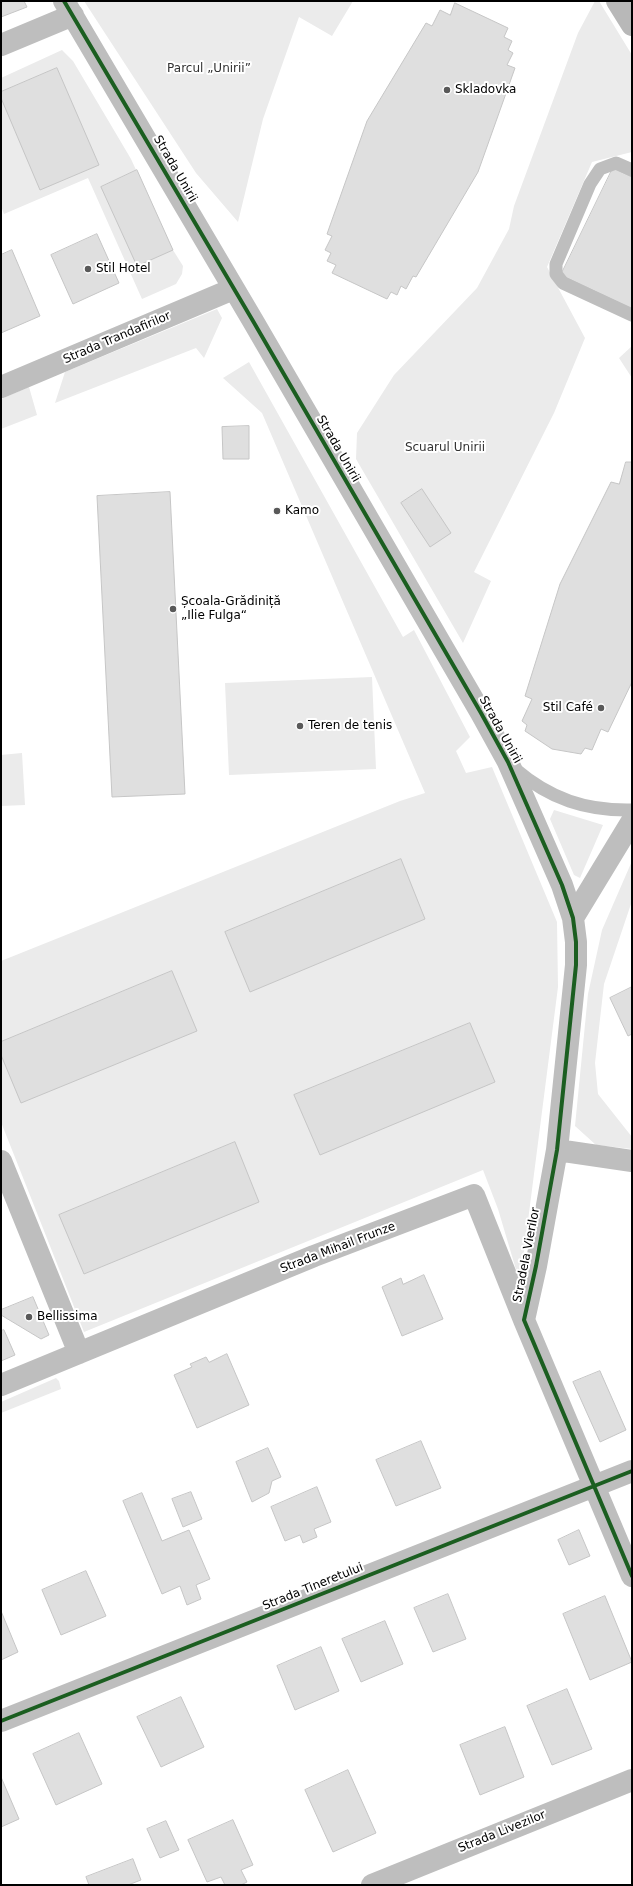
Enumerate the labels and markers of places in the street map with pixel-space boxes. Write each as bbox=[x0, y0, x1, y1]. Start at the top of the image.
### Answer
place label: Skladovka bbox=[455, 83, 516, 97]
marker: Skladovka bbox=[442, 85, 452, 95]
place label: Stil Hotel bbox=[96, 262, 151, 276]
marker: Stil Hotel bbox=[83, 264, 93, 274]
place label: Kamo bbox=[285, 504, 319, 518]
marker: Kamo bbox=[272, 506, 282, 516]
place label: Școala-Grădiniță „Ilie Fulga“ bbox=[181, 595, 281, 623]
marker: Școala-Grădiniță „Ilie Fulga“ bbox=[168, 604, 178, 614]
place label: Stil Café bbox=[543, 701, 593, 715]
marker: Stil Café bbox=[596, 703, 606, 713]
place label: Teren de tenis bbox=[308, 719, 392, 733]
marker: Teren de tenis bbox=[295, 721, 305, 731]
place label: Bellissima bbox=[37, 1310, 97, 1324]
marker: Bellissima bbox=[24, 1312, 34, 1322]

